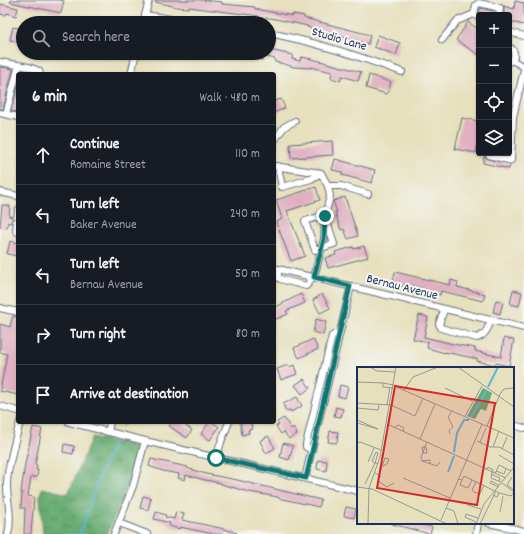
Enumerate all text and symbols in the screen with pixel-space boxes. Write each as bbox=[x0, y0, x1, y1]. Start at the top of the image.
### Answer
map controls bbox=[476, 12, 512, 156]
button: + bbox=[476, 12, 512, 48]
search box bbox=[16, 16, 276, 60]
street label: Studio Lane bbox=[309, 23, 369, 57]
icon: search bbox=[30, 27, 52, 49]
text: Search here bbox=[62, 27, 130, 49]
button: − bbox=[476, 48, 512, 84]
button: locate bbox=[476, 84, 512, 120]
text: 6 min bbox=[32, 86, 67, 110]
text: Walk · 480 m bbox=[199, 89, 260, 108]
button: layers bbox=[476, 120, 512, 156]
text: Continue bbox=[70, 134, 119, 156]
icon: ahead bbox=[32, 144, 54, 166]
text: 110 m bbox=[235, 145, 260, 164]
text: Romaine Street bbox=[70, 156, 146, 175]
text: Turn left bbox=[70, 194, 119, 216]
icon: left bbox=[32, 204, 54, 226]
text: 240 m bbox=[230, 205, 260, 224]
route end bbox=[316, 207, 334, 225]
text: Baker Avenue bbox=[70, 216, 137, 235]
text: Turn left bbox=[70, 254, 119, 276]
icon: left bbox=[32, 264, 54, 286]
text: 50 m bbox=[235, 265, 260, 284]
street label: Bernau Avenue bbox=[364, 270, 440, 306]
text: Bernau Avenue bbox=[70, 276, 143, 295]
icon: right bbox=[32, 324, 54, 346]
text: Turn right bbox=[70, 324, 126, 346]
text: 80 m bbox=[236, 325, 260, 344]
inset map bbox=[357, 367, 514, 524]
icon: arrive bbox=[32, 384, 54, 406]
text: Arrive at destination bbox=[70, 384, 188, 406]
route start bbox=[207, 449, 225, 467]

